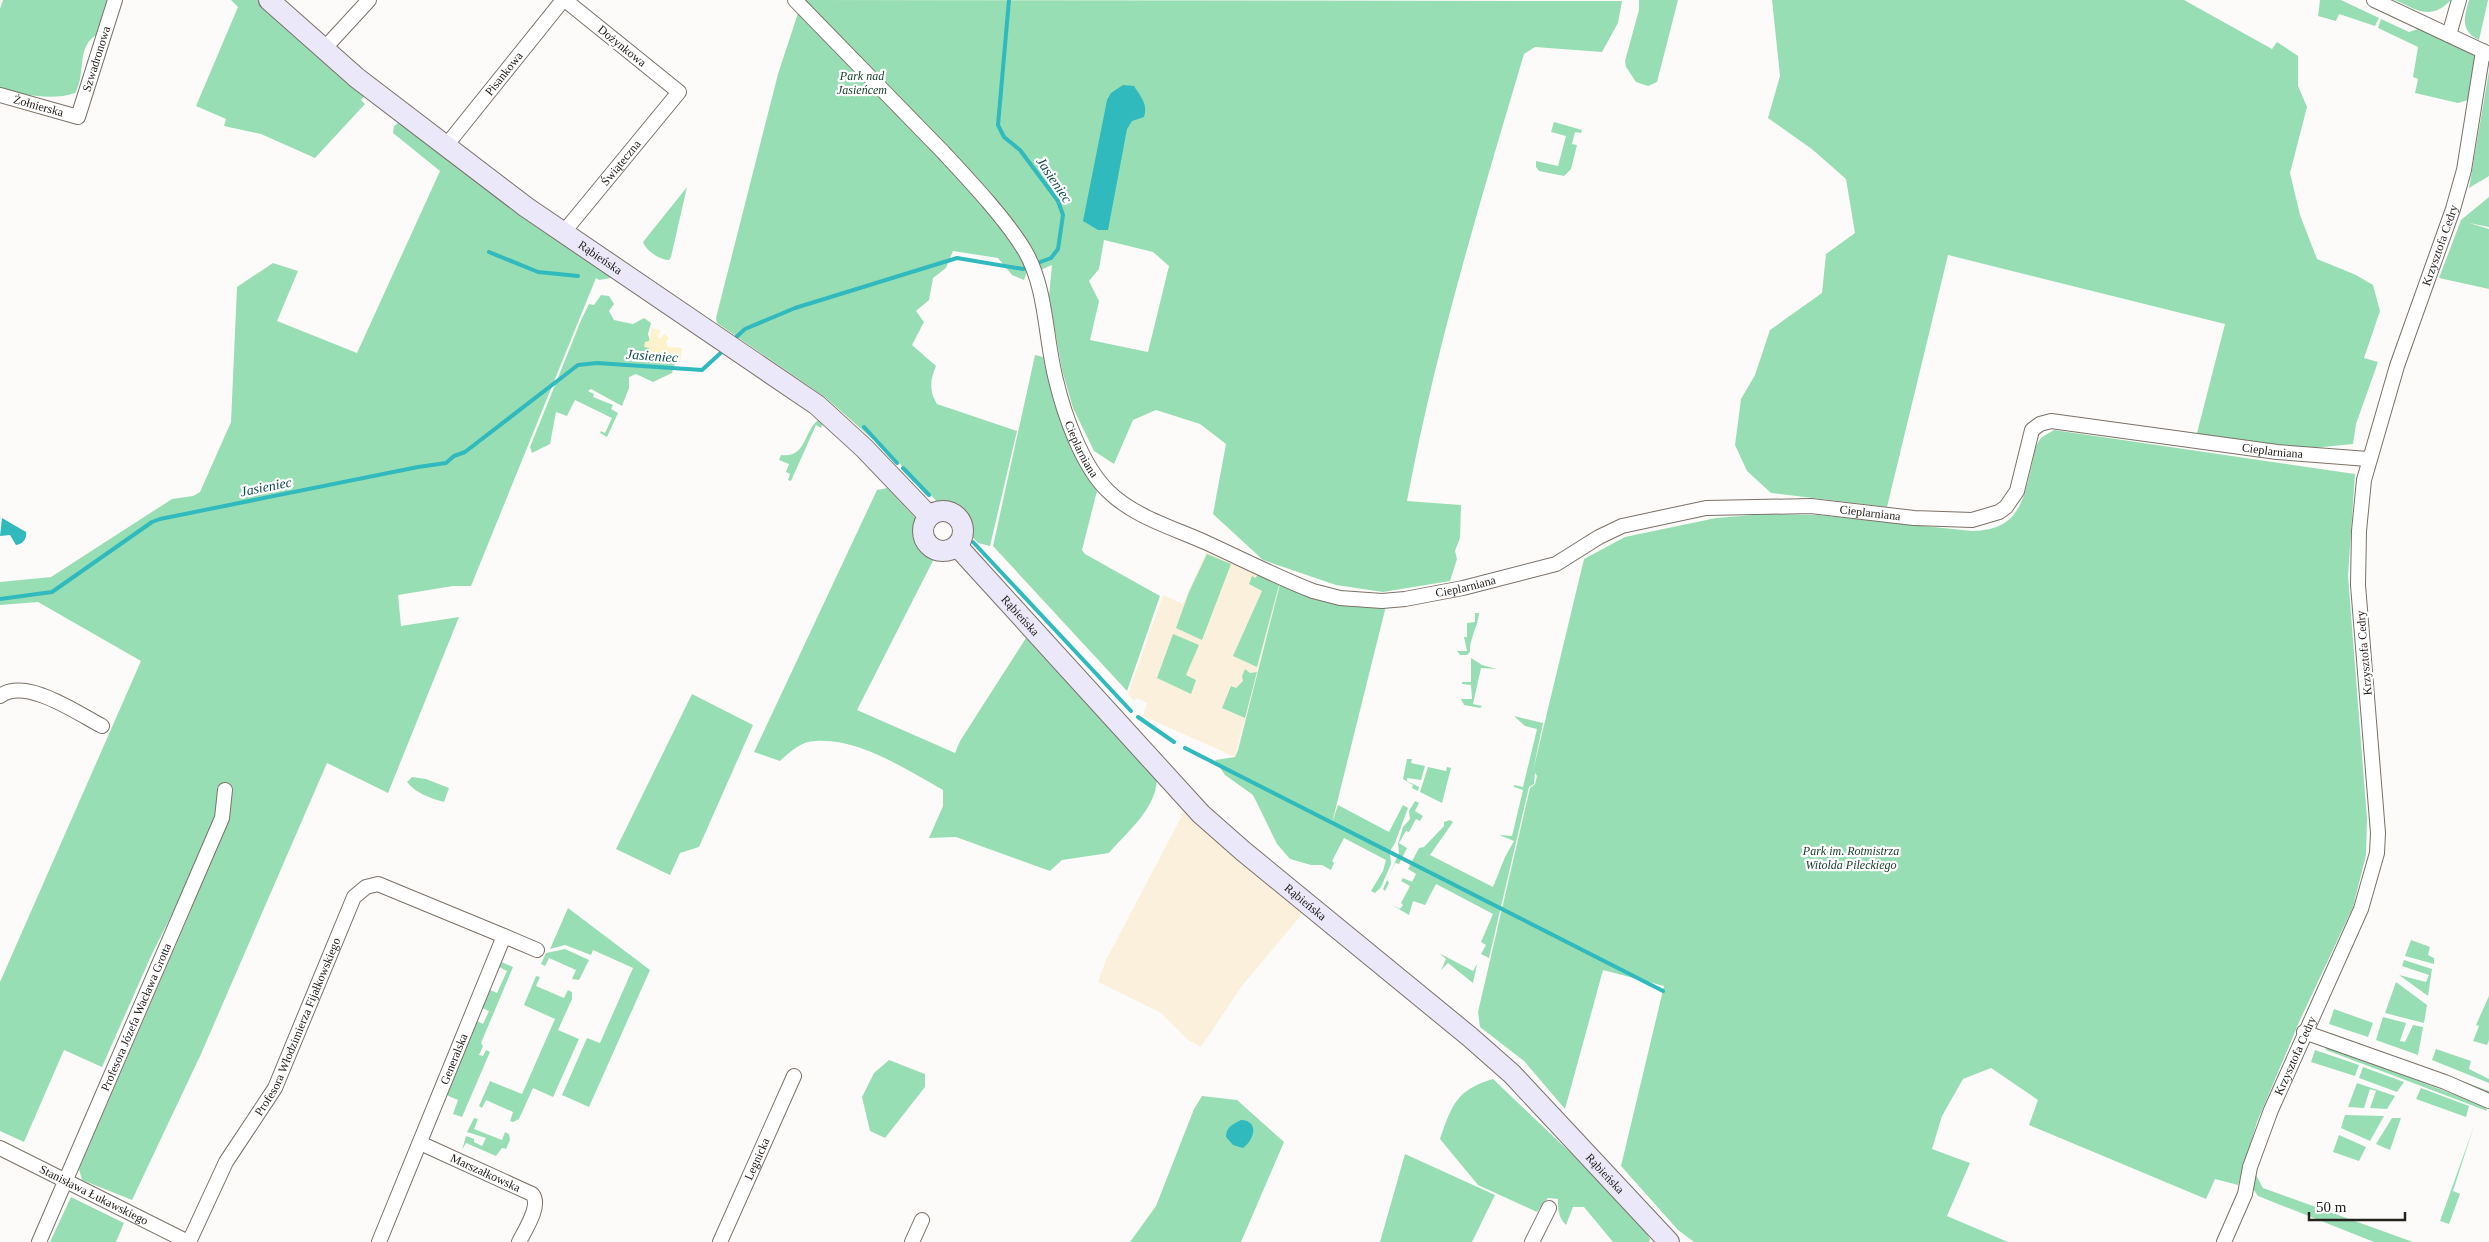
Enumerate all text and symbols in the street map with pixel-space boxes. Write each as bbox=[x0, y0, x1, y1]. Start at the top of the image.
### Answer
street label: Dożynkowa bbox=[595, 22, 649, 70]
street label: Szwadronowa bbox=[79, 24, 114, 93]
street label: Pisankowa bbox=[482, 49, 526, 98]
park label: Park nad Jasieńcem bbox=[837, 69, 887, 97]
street label: Żołnierska bbox=[12, 92, 66, 120]
street label: Świąteczna bbox=[598, 137, 644, 188]
water label: Jasieniec bbox=[1033, 154, 1075, 206]
street label: Krzysztofa Cedry bbox=[2419, 203, 2461, 288]
street label: Rąbieńska bbox=[576, 238, 625, 278]
water label: Jasieniec bbox=[625, 347, 679, 365]
street label: Cieplarniana bbox=[1062, 419, 1102, 481]
street label: Cieplarniana bbox=[2241, 440, 2304, 461]
water label: Jasieniec bbox=[239, 475, 294, 499]
street label: Cieplarniana bbox=[1839, 502, 1902, 523]
street label: Cieplarniana bbox=[1434, 573, 1498, 600]
street label: Rąbieńska bbox=[998, 592, 1043, 639]
street label: Krzysztofa Cedry bbox=[2353, 610, 2375, 696]
park label: Park im. Rotmistrza Witolda Pileckiego bbox=[1802, 844, 1899, 872]
street label: Rąbieńska bbox=[1282, 881, 1330, 924]
street label: Profesora Włodzimierza Fijałkowskiego bbox=[252, 936, 343, 1118]
street label: Profesora Józefa Wacława Grotta bbox=[98, 940, 174, 1093]
street label: Krzysztofa Cedry bbox=[2272, 1014, 2319, 1097]
street label: Generalska bbox=[437, 1031, 471, 1087]
street label: Legnicka bbox=[742, 1135, 773, 1182]
street label: Rąbieńska bbox=[1583, 1150, 1628, 1197]
street label: Marszałkowska bbox=[448, 1151, 523, 1195]
street label: Stanisława Łukawskiego bbox=[37, 1162, 151, 1228]
scale bar bbox=[2309, 1190, 2405, 1222]
text: 50 m bbox=[2316, 1199, 2347, 1215]

